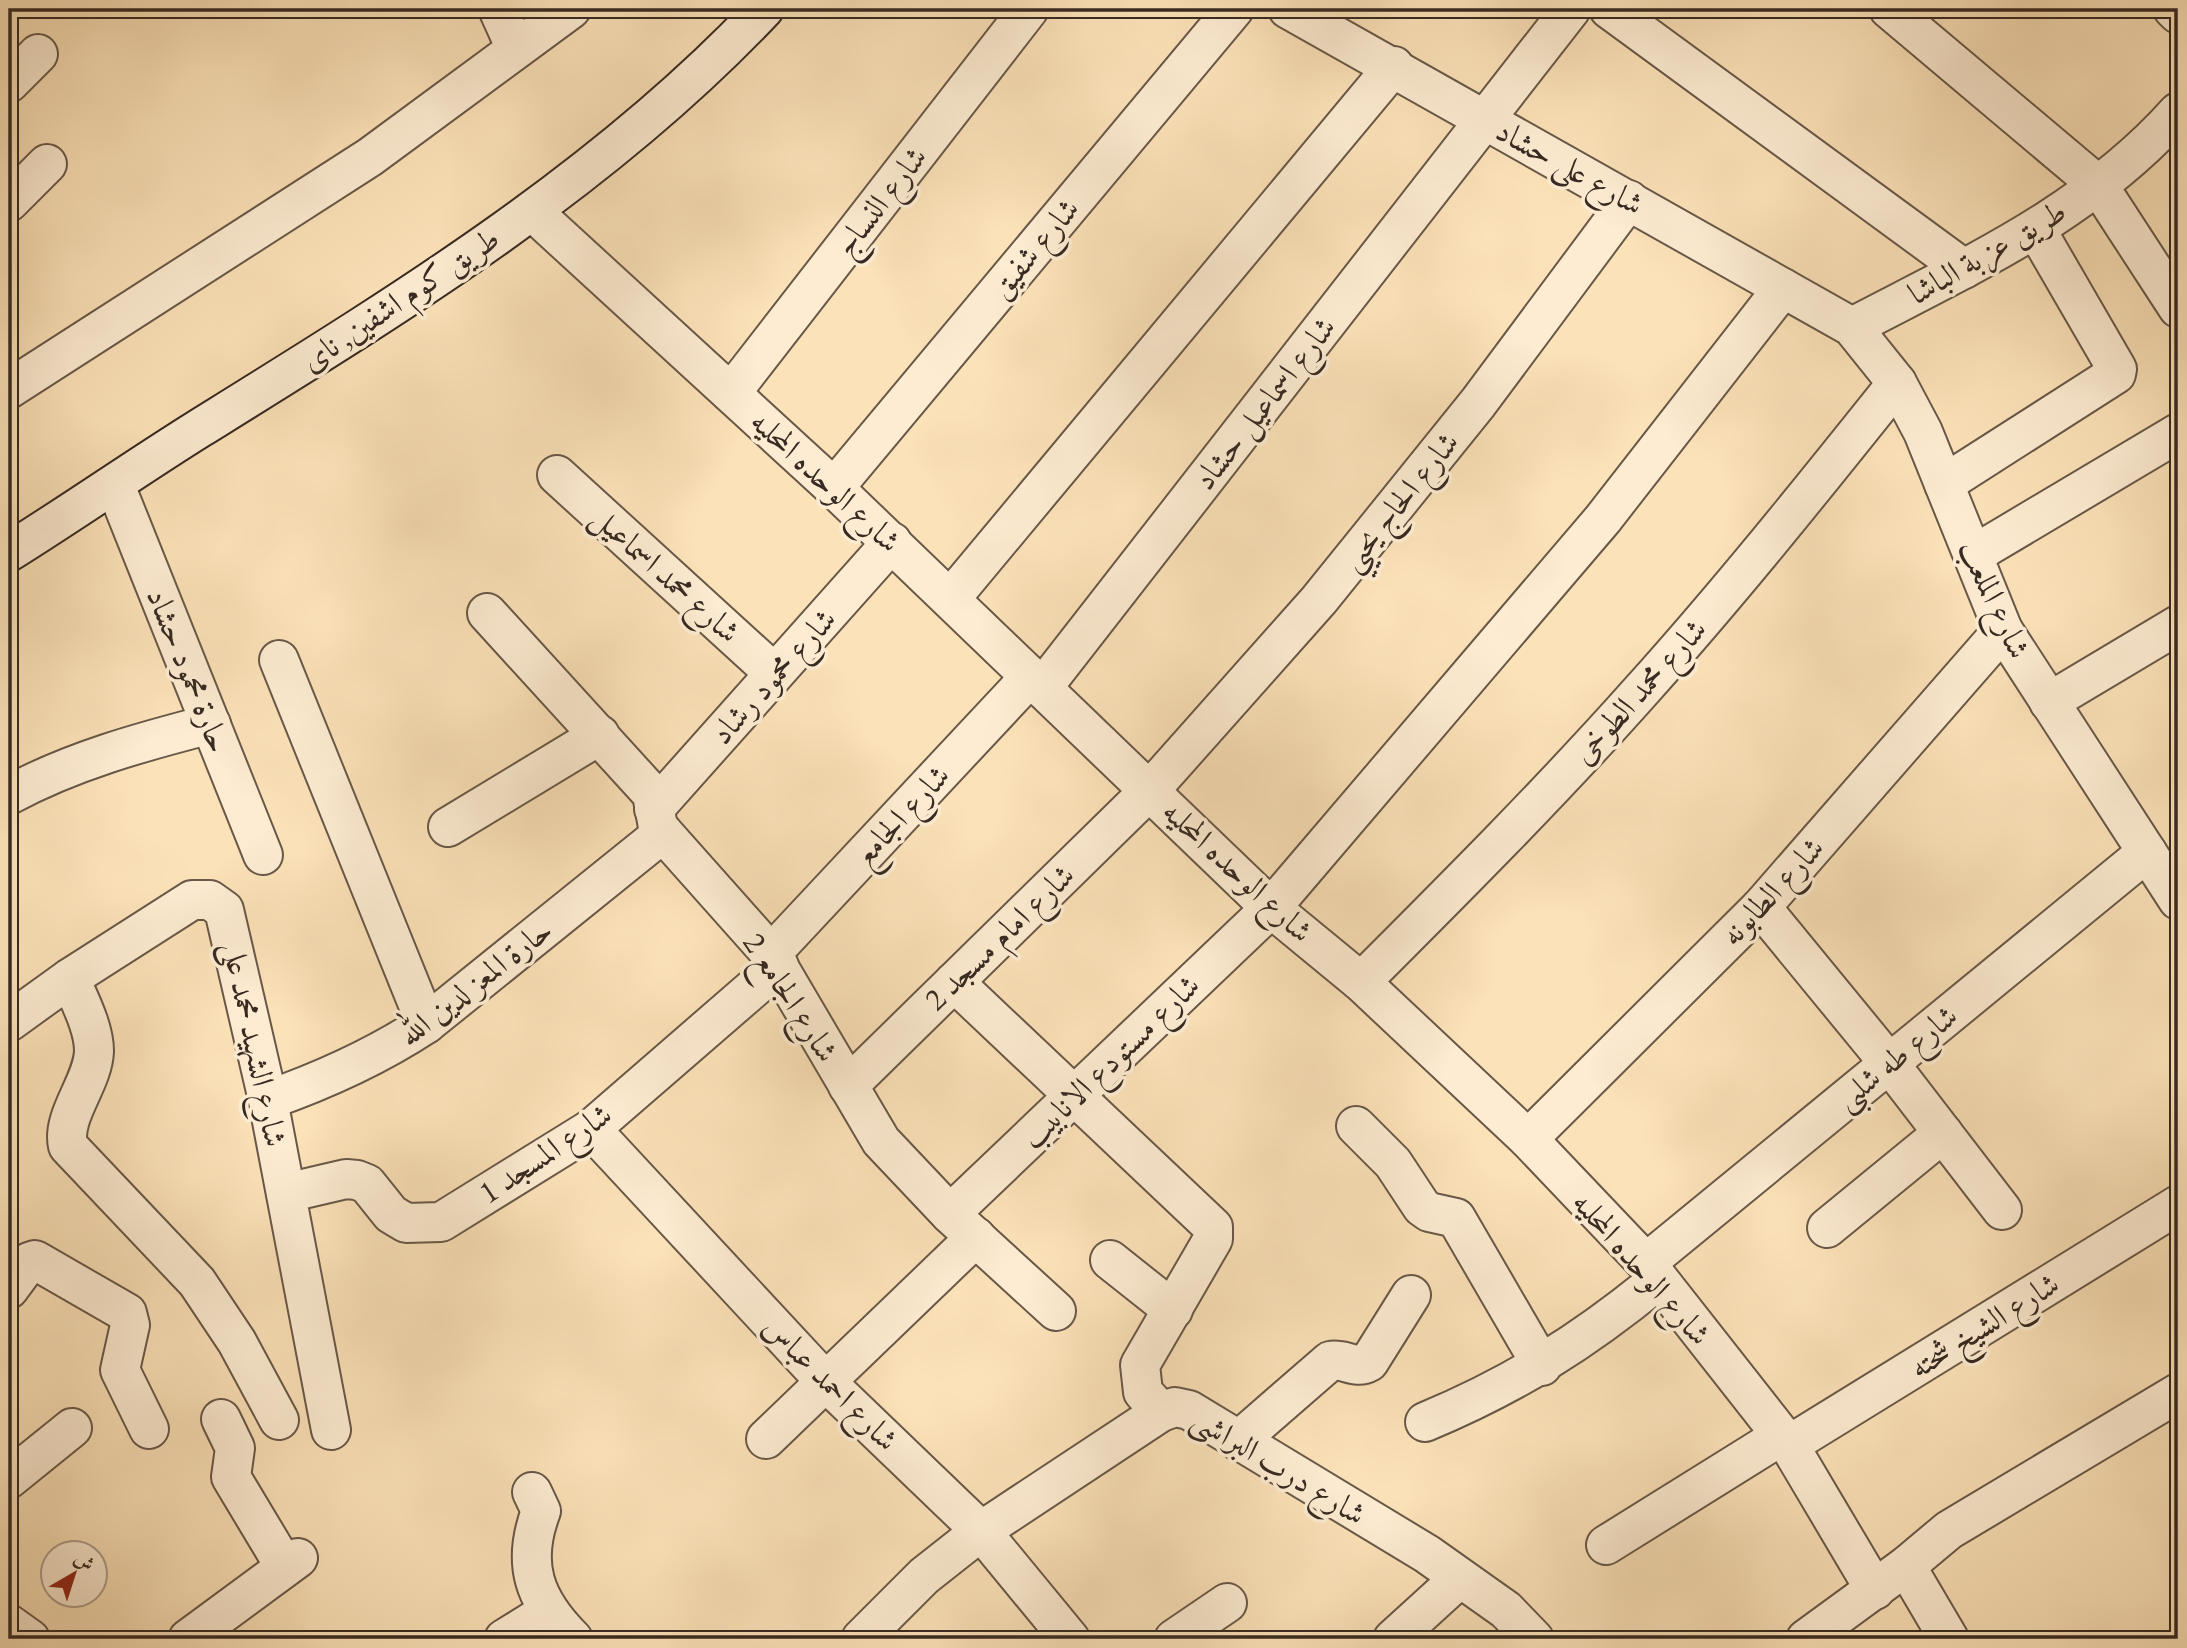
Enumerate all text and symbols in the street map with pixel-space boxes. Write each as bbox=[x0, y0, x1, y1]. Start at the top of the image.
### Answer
street label: شارع على حشاد bbox=[1486, 109, 1651, 230]
street label: شارع النساج bbox=[824, 137, 942, 269]
street label: شارع شفيق bbox=[980, 189, 1093, 311]
street label: طريق عزبة الباشا bbox=[1900, 190, 2074, 315]
street label: طريق كوم اشفين, ناى bbox=[292, 217, 511, 387]
street label: شارع اسماعيل حشاد bbox=[1183, 308, 1350, 502]
street label: شارع الوحده المحليه bbox=[738, 400, 910, 566]
street label: شارع الحاج يحيي bbox=[1330, 423, 1475, 585]
street label: شارع محمد اسماعيل bbox=[578, 496, 750, 657]
street label: شارع الملعب bbox=[1944, 533, 2041, 668]
street label: حارة محمود حشاد bbox=[137, 582, 241, 758]
street label: شارع محمود رشاد bbox=[701, 599, 850, 757]
street label: شارع محمد الطوخى bbox=[1562, 609, 1720, 777]
street label: شارع الجامع bbox=[843, 755, 965, 880]
street label: شارع الوحده المحليه bbox=[1150, 790, 1322, 956]
street label: شارع الطابونه bbox=[1711, 827, 1838, 959]
street label: شارع امام مسجد 2 bbox=[915, 854, 1088, 1025]
street label: حارة المعز لدين الله bbox=[387, 905, 561, 1055]
street label: شارع الجامع 2 bbox=[727, 924, 848, 1074]
street label: شارع الشهيد محمد على bbox=[207, 937, 297, 1152]
street label: شارع مستودع الانابيب bbox=[1011, 965, 1213, 1162]
street label: شارع طه شلبى bbox=[1826, 995, 1970, 1124]
street label: شارع المسجد 1 bbox=[470, 1093, 623, 1218]
street label: شارع الوحده المحليه bbox=[1559, 1182, 1721, 1358]
street label: شارع الشيخ شحته bbox=[1901, 1262, 2071, 1394]
street label: شارع احمد عباس bbox=[750, 1306, 908, 1464]
street label: شارع درب البراشى bbox=[1181, 1397, 1374, 1540]
north arrow bbox=[38, 1540, 108, 1610]
text: ش bbox=[69, 1546, 100, 1577]

